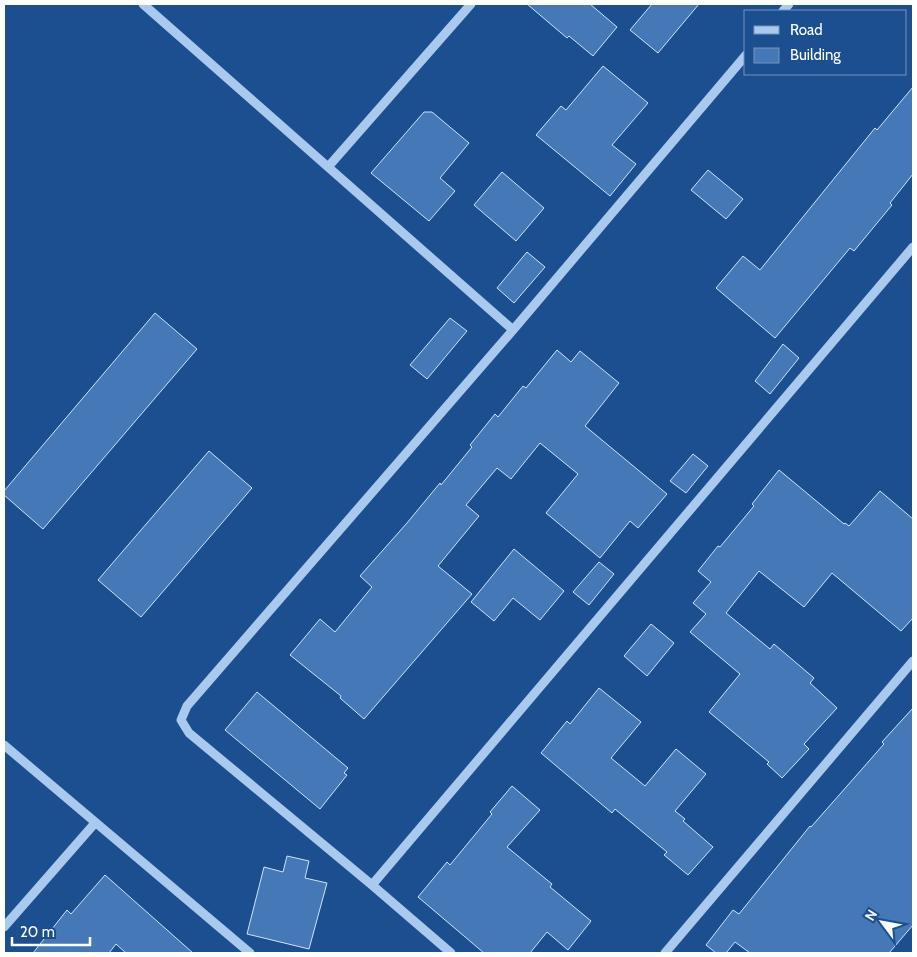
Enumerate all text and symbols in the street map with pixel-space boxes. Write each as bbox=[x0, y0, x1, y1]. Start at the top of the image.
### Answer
legend bbox=[744, 10, 907, 75]
text: Road bbox=[790, 21, 823, 39]
text: Building bbox=[790, 46, 841, 64]
north arrow bbox=[857, 897, 907, 947]
text: N bbox=[861, 906, 881, 924]
scale bar bbox=[12, 914, 90, 946]
text: 20 m bbox=[20, 923, 55, 941]

